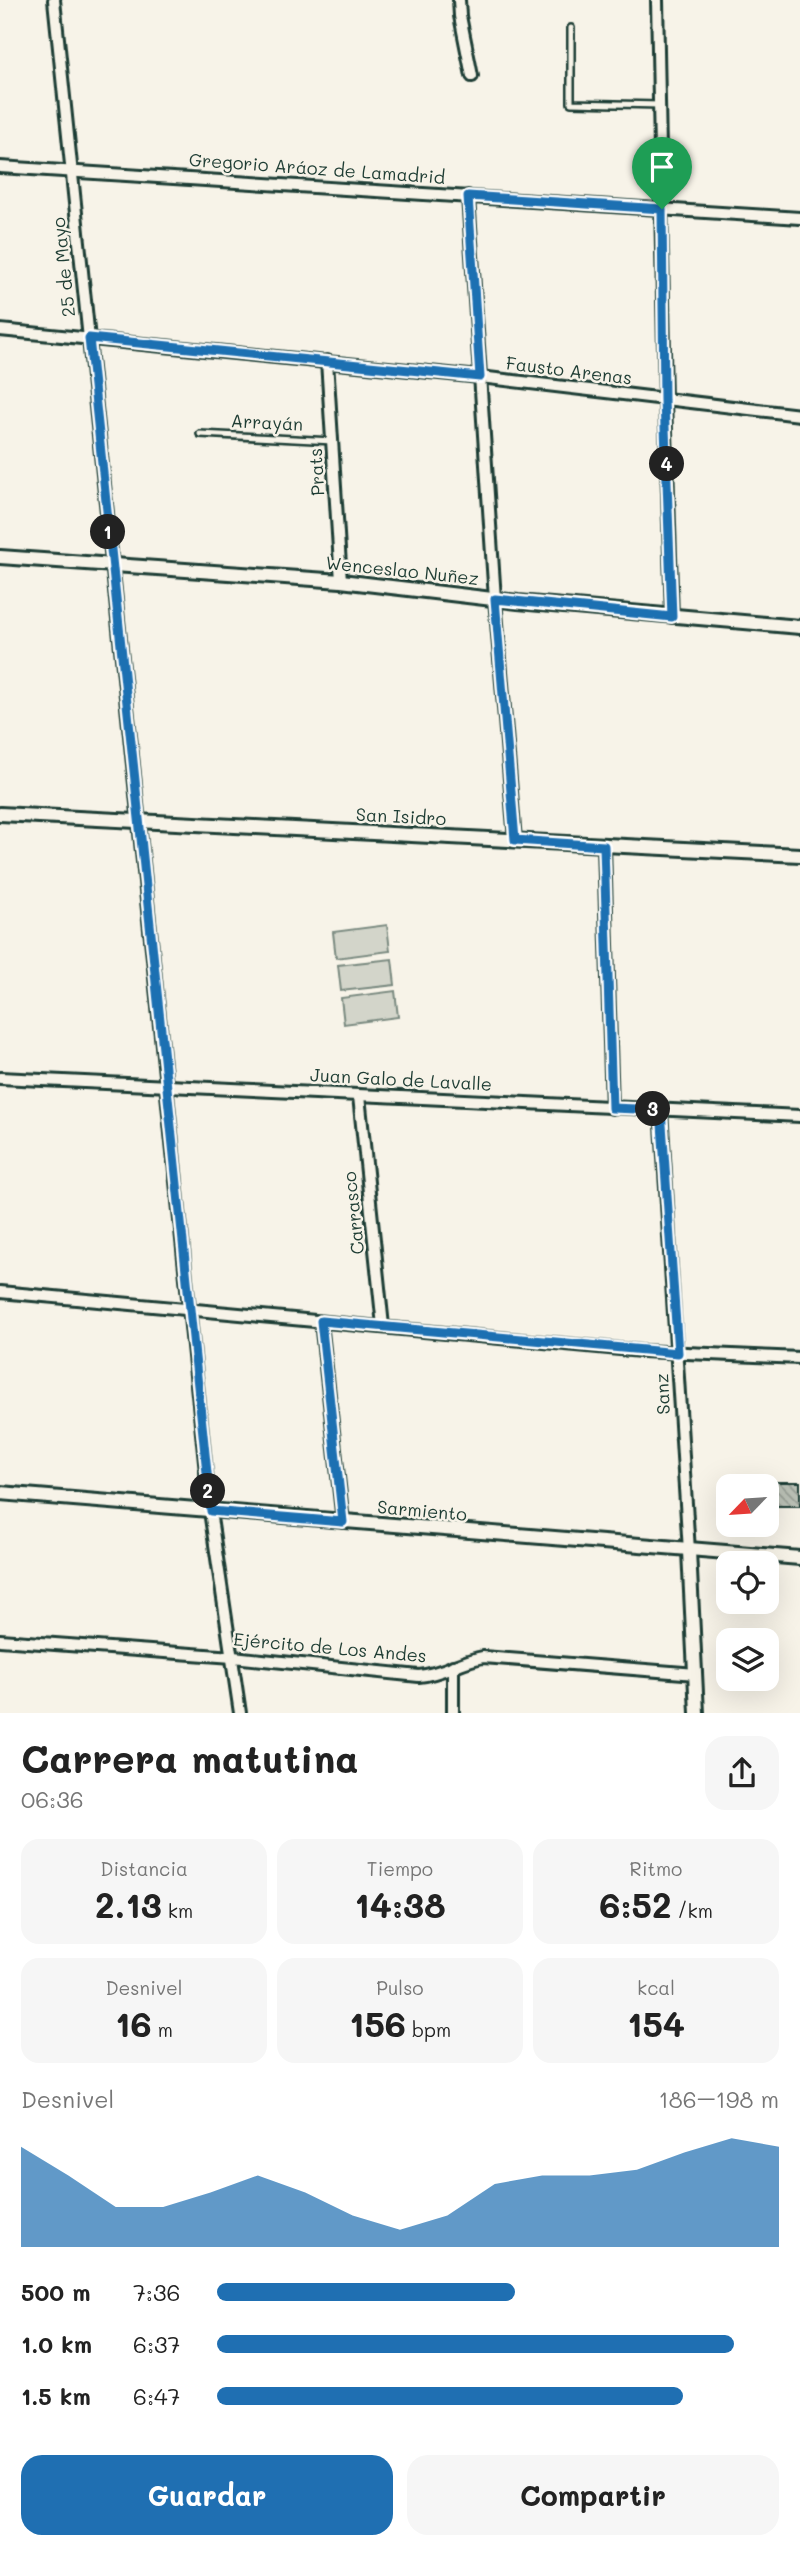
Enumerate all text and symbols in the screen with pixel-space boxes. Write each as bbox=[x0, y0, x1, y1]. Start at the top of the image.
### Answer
pin bbox=[632, 137, 692, 209]
street label: Gregorio Aráoz de Lamadrid bbox=[188, 147, 446, 189]
icon: arrive bbox=[643, 148, 681, 186]
street label: 25 de Mayo bbox=[46, 216, 80, 318]
street label: Fausto Arenas bbox=[505, 350, 634, 390]
street label: Arrayán bbox=[230, 408, 304, 436]
street label: Prats bbox=[303, 447, 329, 497]
pin: 4 bbox=[650, 447, 684, 482]
text: 4 bbox=[660, 451, 673, 476]
pin: 1 bbox=[90, 514, 126, 550]
text: 1 bbox=[103, 519, 112, 544]
street label: Wenceslao Nuñez bbox=[324, 550, 480, 590]
street label: San Isidro bbox=[355, 802, 447, 830]
street label: Juan Galo de Lavalle bbox=[310, 1062, 493, 1096]
pin: 3 bbox=[636, 1092, 670, 1126]
text: 3 bbox=[647, 1096, 658, 1121]
street label: Carrasco bbox=[337, 1170, 369, 1256]
street label: Sanz bbox=[649, 1373, 675, 1415]
pin: 2 bbox=[190, 1474, 226, 1508]
north arrow bbox=[716, 1474, 779, 1536]
map controls bbox=[716, 1474, 779, 1691]
text: 2 bbox=[202, 1478, 213, 1503]
street label: Sarmiento bbox=[376, 1494, 468, 1526]
button: locate bbox=[716, 1551, 779, 1614]
street label: Ejército de Los Andes bbox=[233, 1627, 428, 1667]
button: layers bbox=[716, 1628, 779, 1691]
text: Carrera matutina bbox=[21, 1733, 359, 1783]
button: share bbox=[705, 1736, 779, 1810]
text: 06:36 bbox=[21, 1784, 84, 1814]
text: Distancia bbox=[100, 1856, 188, 1881]
text: Tiempo bbox=[367, 1856, 433, 1881]
text: Ritmo bbox=[630, 1856, 682, 1881]
text: 2.13 bbox=[95, 1881, 162, 1927]
text: 14:38 bbox=[354, 1881, 446, 1927]
text: 6:52 bbox=[599, 1881, 671, 1927]
text: km bbox=[162, 1898, 193, 1923]
text: /km bbox=[671, 1898, 713, 1923]
text: Desnivel bbox=[106, 1975, 182, 2000]
text: Pulso bbox=[376, 1975, 424, 2000]
text: kcal bbox=[637, 1975, 675, 2000]
text: 16 bbox=[115, 2000, 152, 2046]
text: 156 bbox=[349, 2000, 406, 2046]
text: 154 bbox=[627, 2000, 685, 2046]
text: m bbox=[152, 2017, 173, 2042]
text: bpm bbox=[406, 2017, 451, 2042]
text: Desnivel bbox=[21, 2084, 114, 2114]
text: 186–198 m bbox=[659, 2084, 779, 2114]
text: 500 m bbox=[21, 2277, 91, 2307]
text: 7:36 bbox=[133, 2277, 180, 2307]
text: 1.0 km bbox=[21, 2329, 92, 2359]
text: 6:37 bbox=[133, 2329, 180, 2359]
text: 1.5 km bbox=[21, 2381, 91, 2411]
text: 6:47 bbox=[133, 2381, 180, 2411]
button: Guardar bbox=[21, 2455, 393, 2535]
button: Compartir bbox=[407, 2455, 779, 2535]

